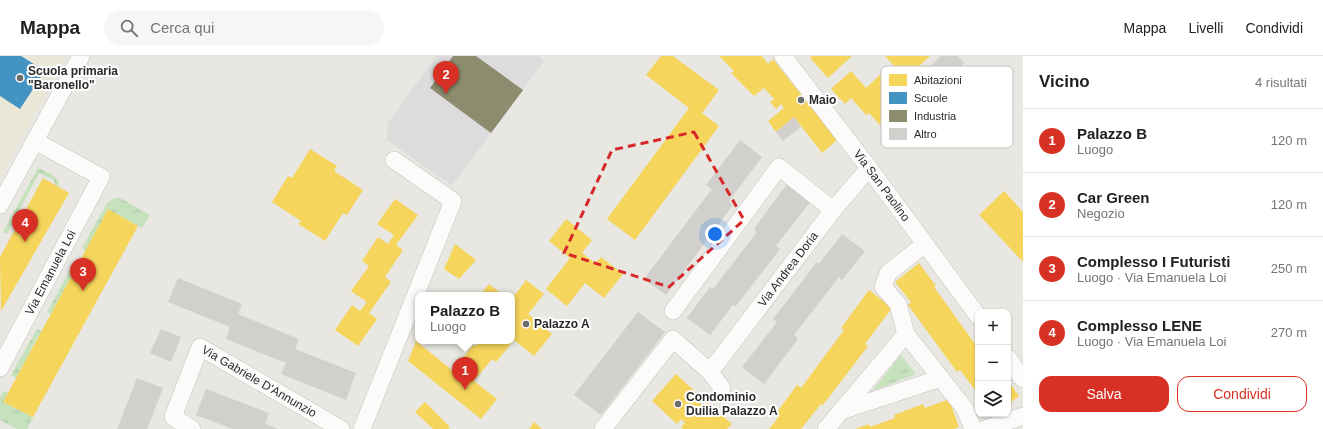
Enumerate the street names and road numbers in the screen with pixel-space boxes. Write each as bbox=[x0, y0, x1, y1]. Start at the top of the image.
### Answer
street label: Via San Paolino bbox=[851, 147, 913, 224]
street label: Via Emanuela Loi bbox=[22, 228, 79, 317]
street label: Via Andrea Doria bbox=[755, 229, 821, 310]
street label: Via Gabriele D'Annunzio bbox=[199, 343, 319, 420]

